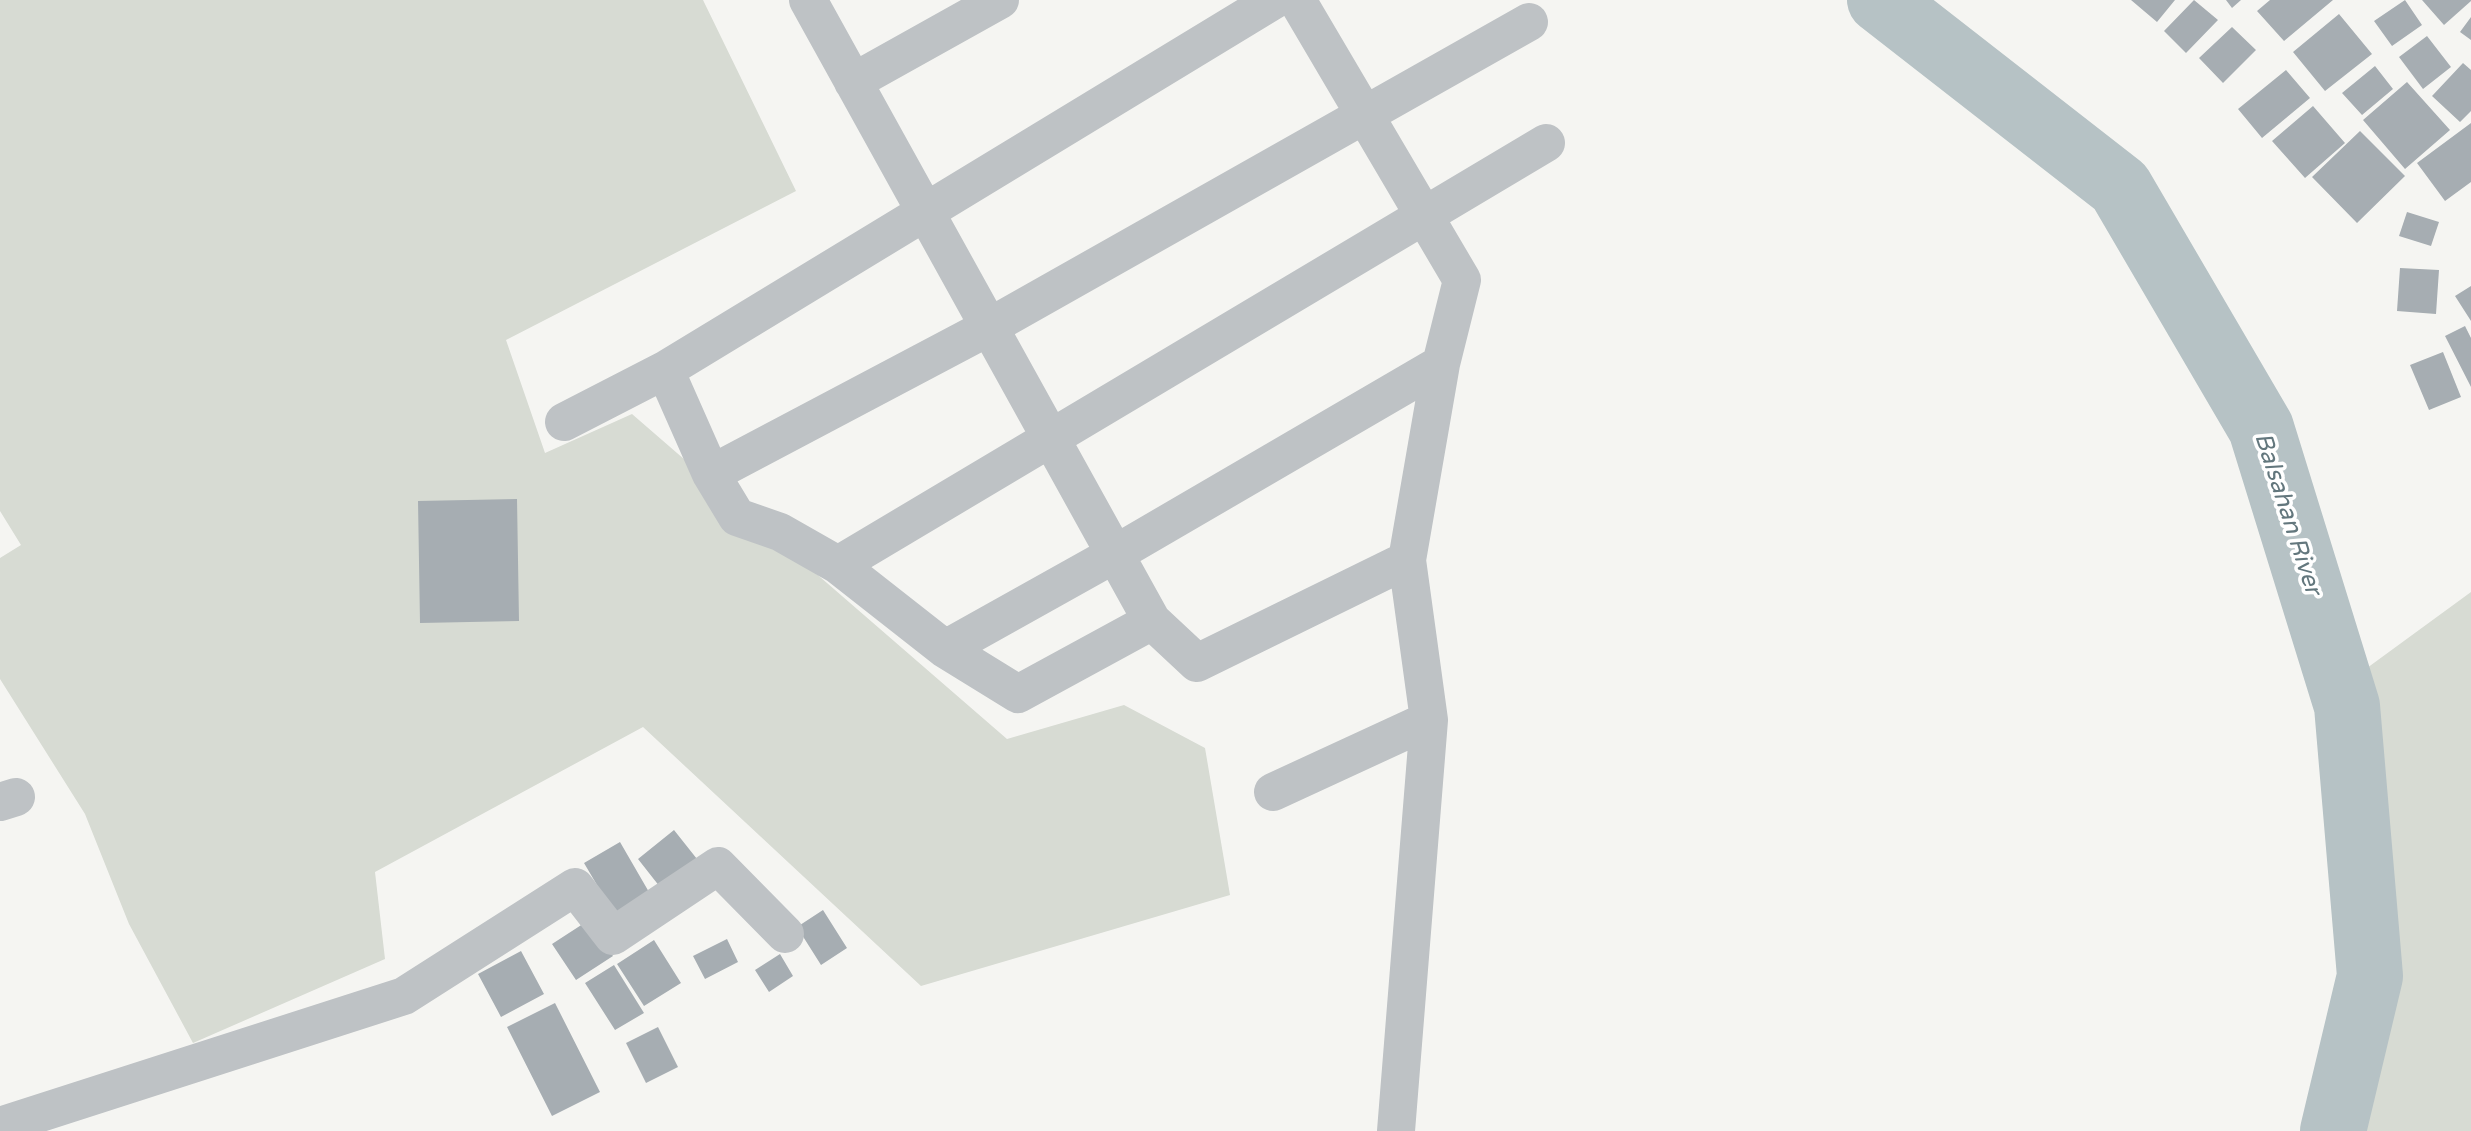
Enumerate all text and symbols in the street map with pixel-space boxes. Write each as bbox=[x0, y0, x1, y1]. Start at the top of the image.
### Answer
water label: Balsahan River bbox=[2247, 429, 2327, 599]

